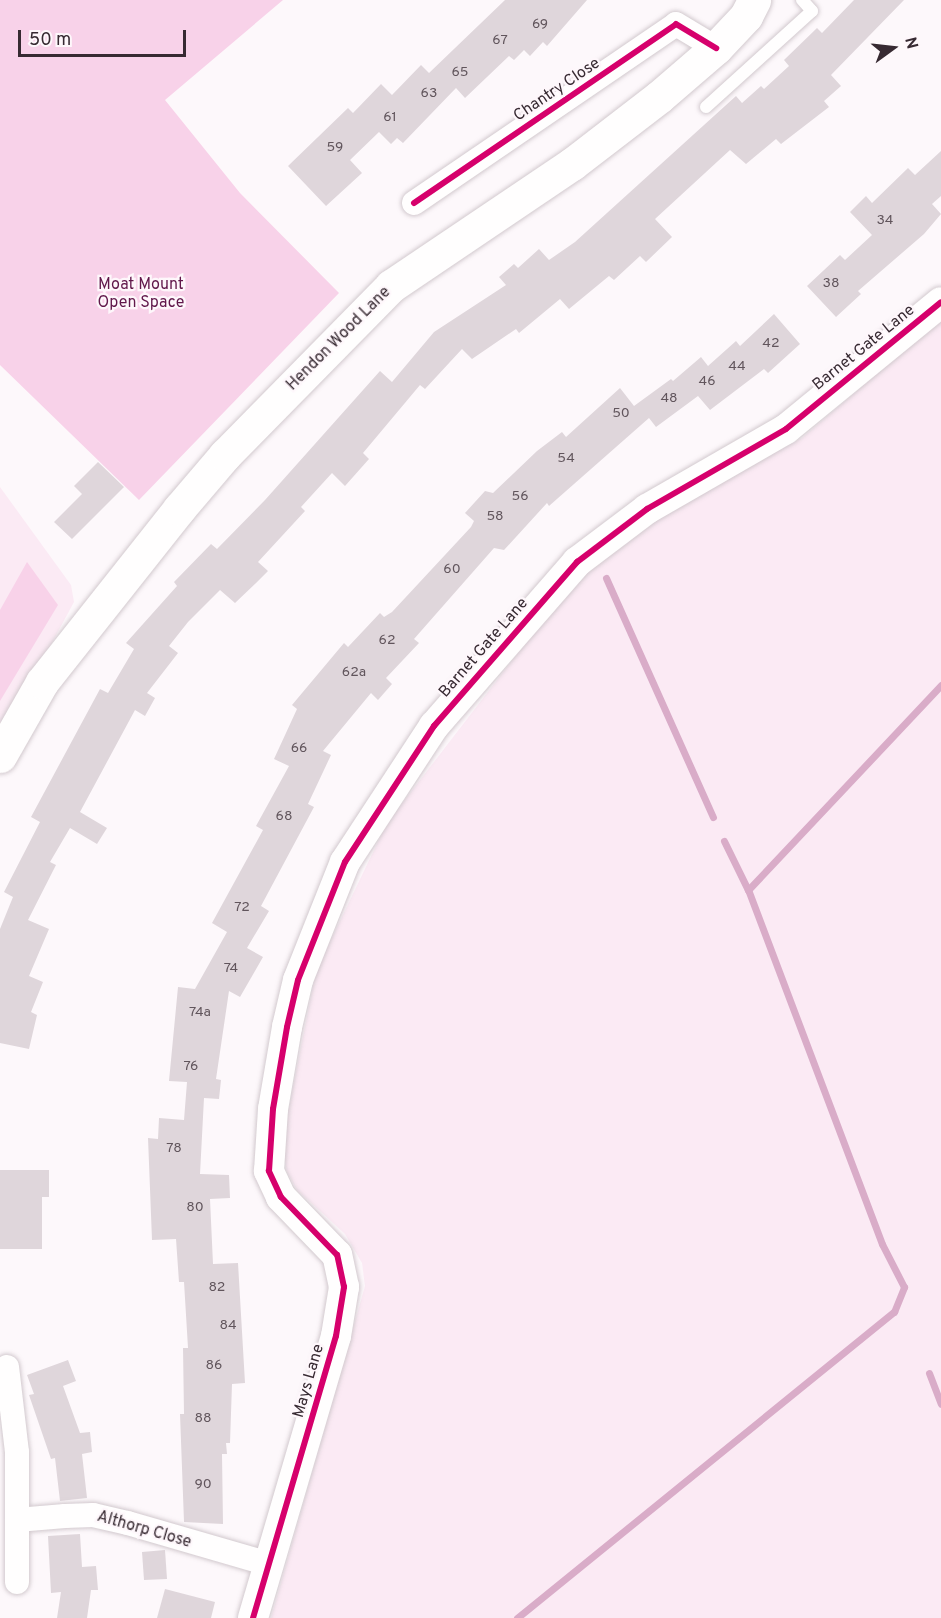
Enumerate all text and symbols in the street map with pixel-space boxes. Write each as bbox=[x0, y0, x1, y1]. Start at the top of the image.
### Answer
house number: 69 bbox=[532, 17, 548, 33]
scale bar bbox=[21, 18, 189, 56]
north arrow bbox=[863, 18, 923, 78]
text: 50 m bbox=[29, 29, 71, 52]
house number: 67 bbox=[492, 33, 508, 49]
text: N bbox=[899, 35, 922, 51]
street label: Chantry Close bbox=[510, 54, 604, 126]
house number: 65 bbox=[451, 65, 469, 81]
house number: 63 bbox=[421, 86, 437, 102]
house number: 61 bbox=[383, 110, 397, 126]
house number: 59 bbox=[327, 140, 343, 156]
house number: 34 bbox=[876, 213, 894, 229]
park label: Moat Mount Open Space bbox=[98, 275, 184, 313]
house number: 38 bbox=[823, 276, 839, 292]
street label: Hendon Wood Lane bbox=[283, 283, 395, 395]
street label: Barnet Gate Lane bbox=[809, 301, 919, 395]
house number: 42 bbox=[762, 336, 780, 352]
house number: 44 bbox=[728, 359, 746, 375]
house number: 46 bbox=[698, 374, 716, 390]
house number: 48 bbox=[660, 391, 678, 407]
house number: 50 bbox=[612, 406, 630, 422]
house number: 54 bbox=[557, 451, 575, 467]
house number: 56 bbox=[511, 489, 529, 505]
house number: 58 bbox=[486, 509, 504, 525]
house number: 60 bbox=[443, 562, 461, 578]
street label: Barnet Gate Lane bbox=[435, 594, 533, 702]
house number: 62 bbox=[379, 633, 395, 649]
house number: 62a bbox=[342, 665, 366, 681]
house number: 66 bbox=[291, 741, 307, 757]
house number: 68 bbox=[276, 809, 292, 825]
house number: 72 bbox=[234, 900, 250, 916]
house number: 74 bbox=[224, 961, 238, 977]
house number: 74a bbox=[189, 1005, 211, 1021]
house number: 76 bbox=[184, 1059, 198, 1075]
house number: 78 bbox=[166, 1141, 182, 1157]
house number: 80 bbox=[186, 1200, 204, 1216]
house number: 82 bbox=[209, 1280, 225, 1296]
house number: 84 bbox=[219, 1318, 237, 1334]
street label: Mays Lane bbox=[289, 1342, 329, 1420]
house number: 86 bbox=[206, 1358, 222, 1374]
house number: 88 bbox=[194, 1411, 212, 1427]
house number: 90 bbox=[194, 1477, 212, 1493]
street label: Althorp Close bbox=[95, 1507, 193, 1553]

